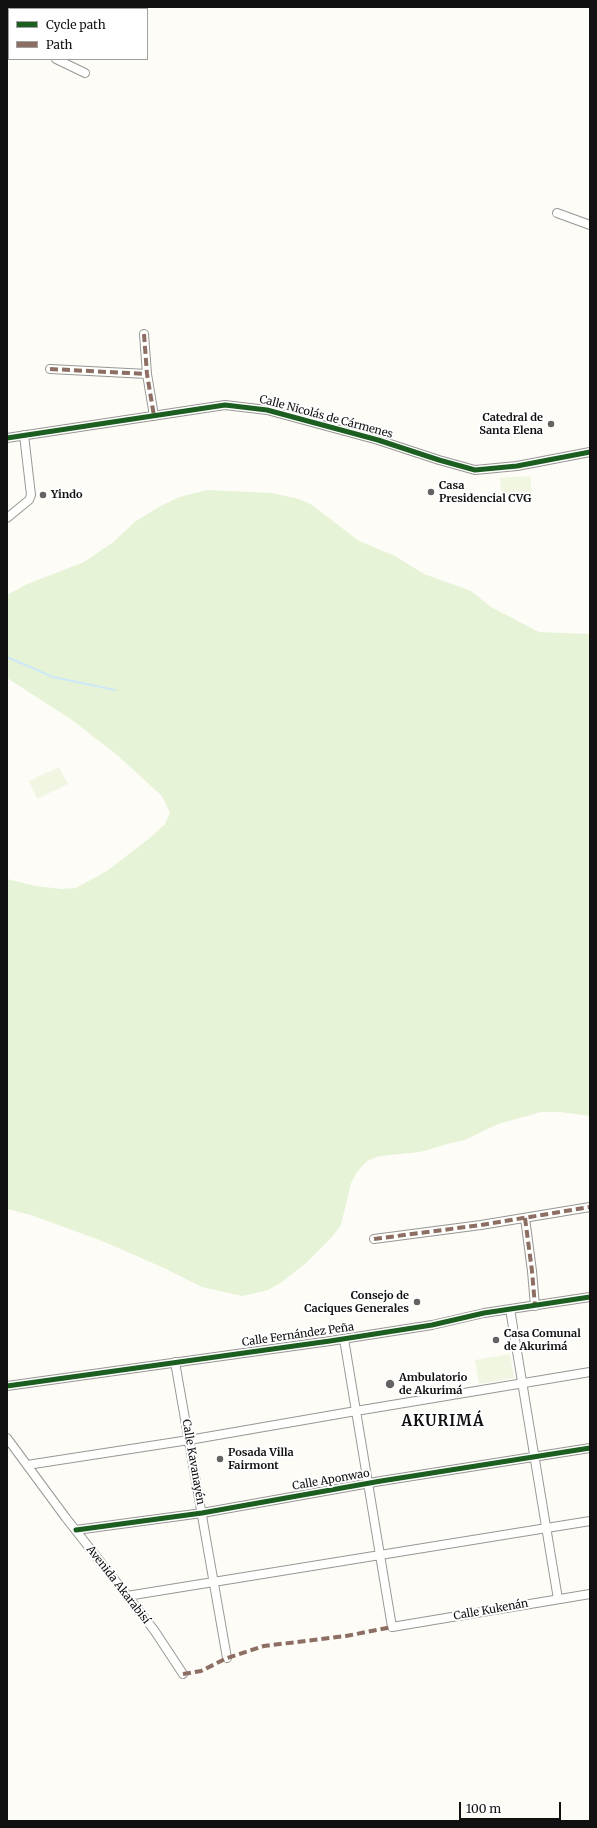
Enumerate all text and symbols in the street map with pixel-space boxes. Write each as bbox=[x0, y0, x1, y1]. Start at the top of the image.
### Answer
legend bbox=[8, 8, 148, 60]
text: Cycle path bbox=[46, 17, 106, 32]
text: Path bbox=[46, 37, 72, 52]
street label: Calle Nicolás de Cármenes bbox=[258, 393, 394, 441]
place label: Catedral de Santa Elena bbox=[479, 411, 543, 437]
marker: Catedral de Santa Elena bbox=[546, 419, 556, 429]
place label: Casa Presidencial CVG bbox=[439, 479, 531, 505]
marker: Casa Presidencial CVG bbox=[426, 487, 436, 497]
place label: Yindo bbox=[51, 488, 83, 502]
marker: Yindo bbox=[38, 490, 48, 500]
place label: Consejo de Caciques Generales bbox=[304, 1289, 409, 1315]
marker: Consejo de Caciques Generales bbox=[412, 1297, 422, 1307]
street label: Calle Fernández Peña bbox=[241, 1321, 355, 1349]
place label: Casa Comunal de Akurimá bbox=[504, 1327, 581, 1353]
marker: Casa Comunal de Akurimá bbox=[491, 1335, 501, 1345]
place label: Ambulatorio de Akurimá bbox=[399, 1371, 467, 1397]
marker: Ambulatorio de Akurimá bbox=[384, 1378, 396, 1390]
district label: AKURIMÁ bbox=[401, 1413, 485, 1431]
street label: Calle Kavanayén bbox=[179, 1418, 207, 1506]
place label: Posada Villa Fairmont bbox=[228, 1446, 294, 1472]
marker: Posada Villa Fairmont bbox=[215, 1454, 225, 1464]
street label: Calle Aponwao bbox=[291, 1467, 371, 1493]
street label: Avenida Akarabisí bbox=[83, 1543, 153, 1627]
street label: Calle Kukenán bbox=[453, 1597, 529, 1623]
scale bar bbox=[461, 1794, 563, 1820]
text: 100 m bbox=[466, 1801, 501, 1816]

